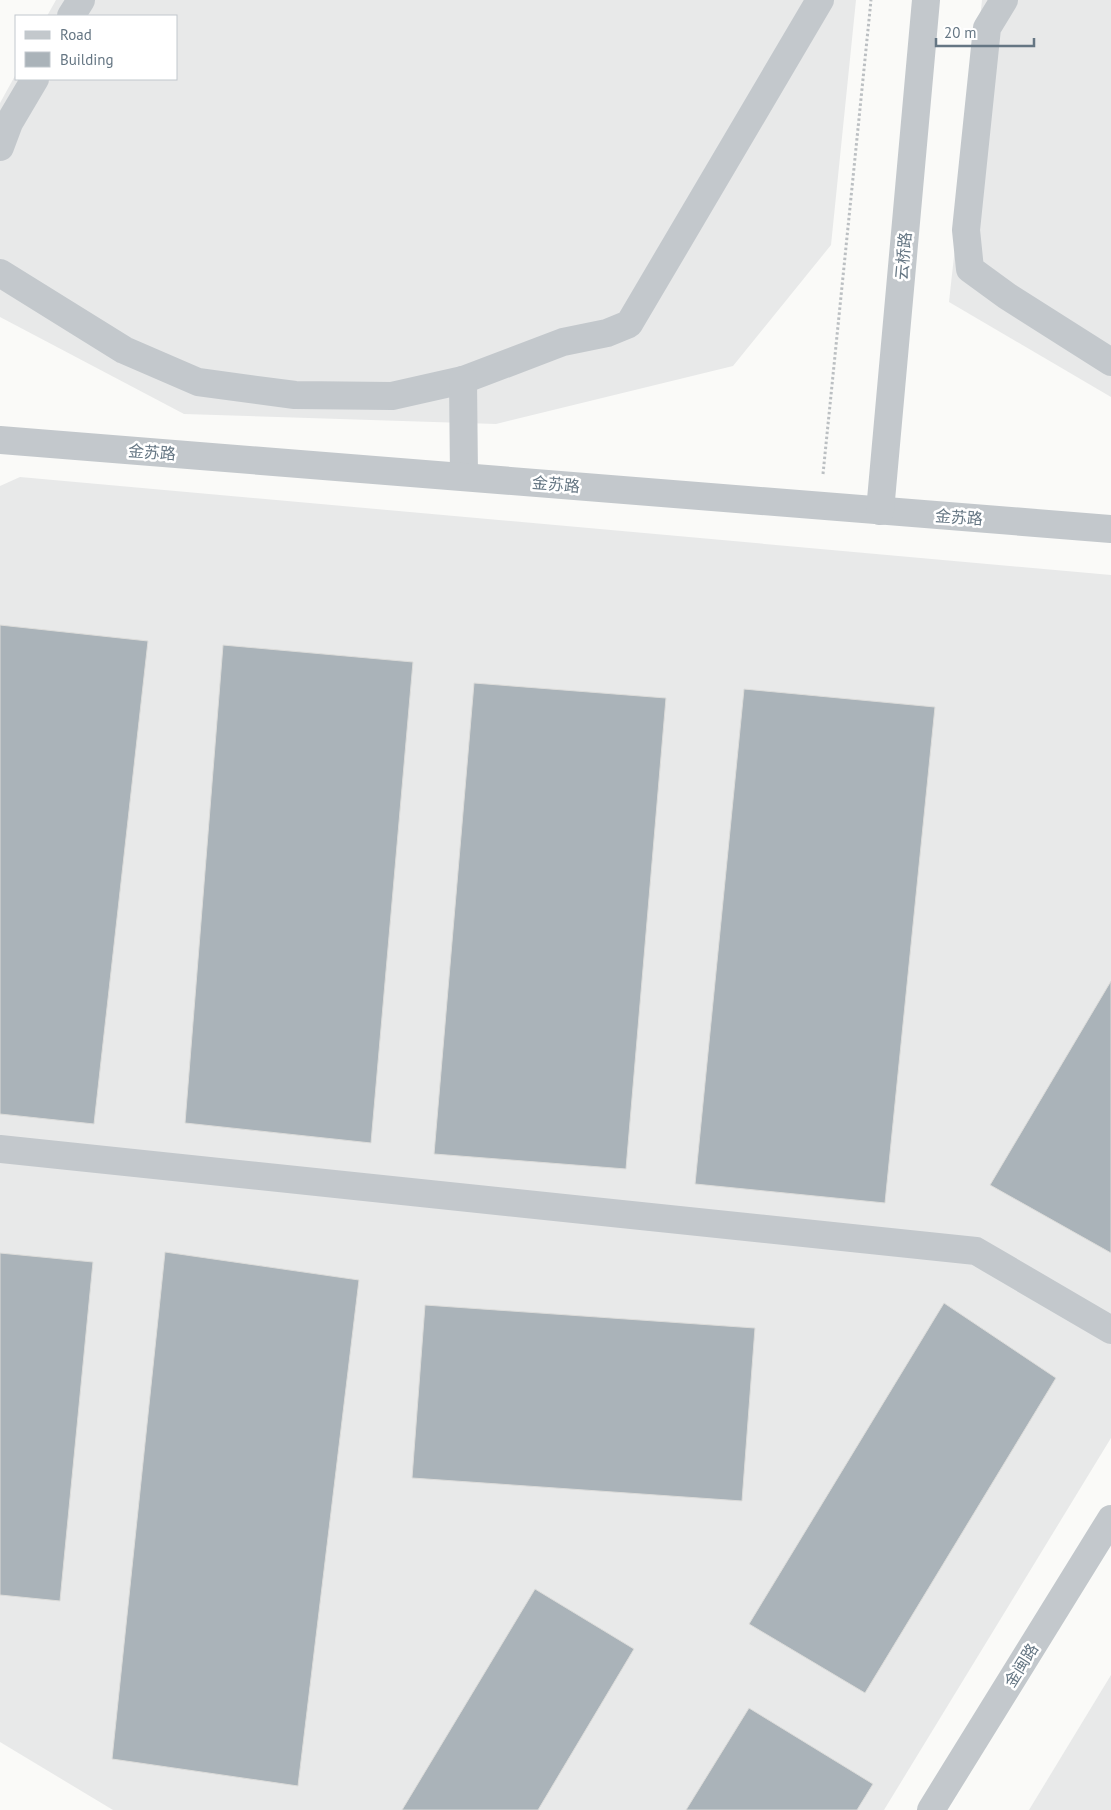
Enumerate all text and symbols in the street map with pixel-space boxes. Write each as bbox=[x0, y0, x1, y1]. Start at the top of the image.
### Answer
legend bbox=[15, 15, 178, 80]
scale bar bbox=[936, 15, 1034, 47]
text: 20 m bbox=[944, 23, 977, 42]
text: Road bbox=[60, 25, 92, 44]
text: Building bbox=[60, 50, 114, 69]
street label: 云桥路 bbox=[891, 231, 915, 281]
street label: 金苏路 bbox=[127, 440, 177, 464]
street label: 金苏路 bbox=[531, 472, 581, 496]
street label: 金苏路 bbox=[934, 505, 984, 529]
street label: 金闽路 bbox=[1000, 1639, 1042, 1691]

